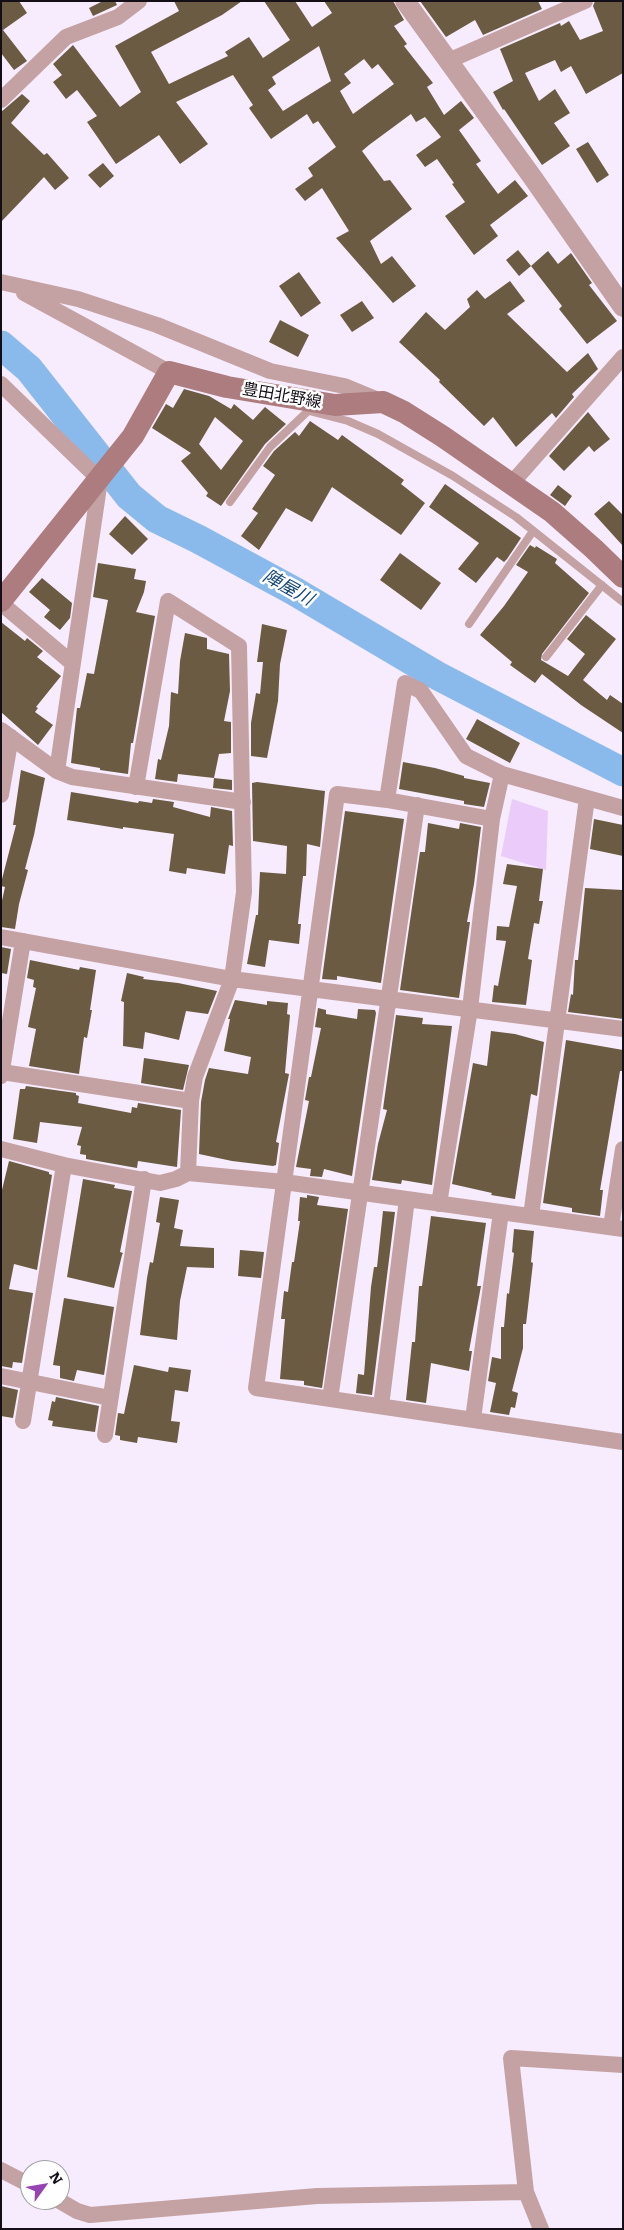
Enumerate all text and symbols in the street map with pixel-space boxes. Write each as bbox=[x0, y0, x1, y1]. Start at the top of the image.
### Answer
street label: 豊田北野線 bbox=[241, 380, 323, 412]
water label: 陣屋川 bbox=[259, 565, 317, 611]
north arrow bbox=[20, 2160, 70, 2210]
text: N bbox=[45, 2167, 68, 2188]

